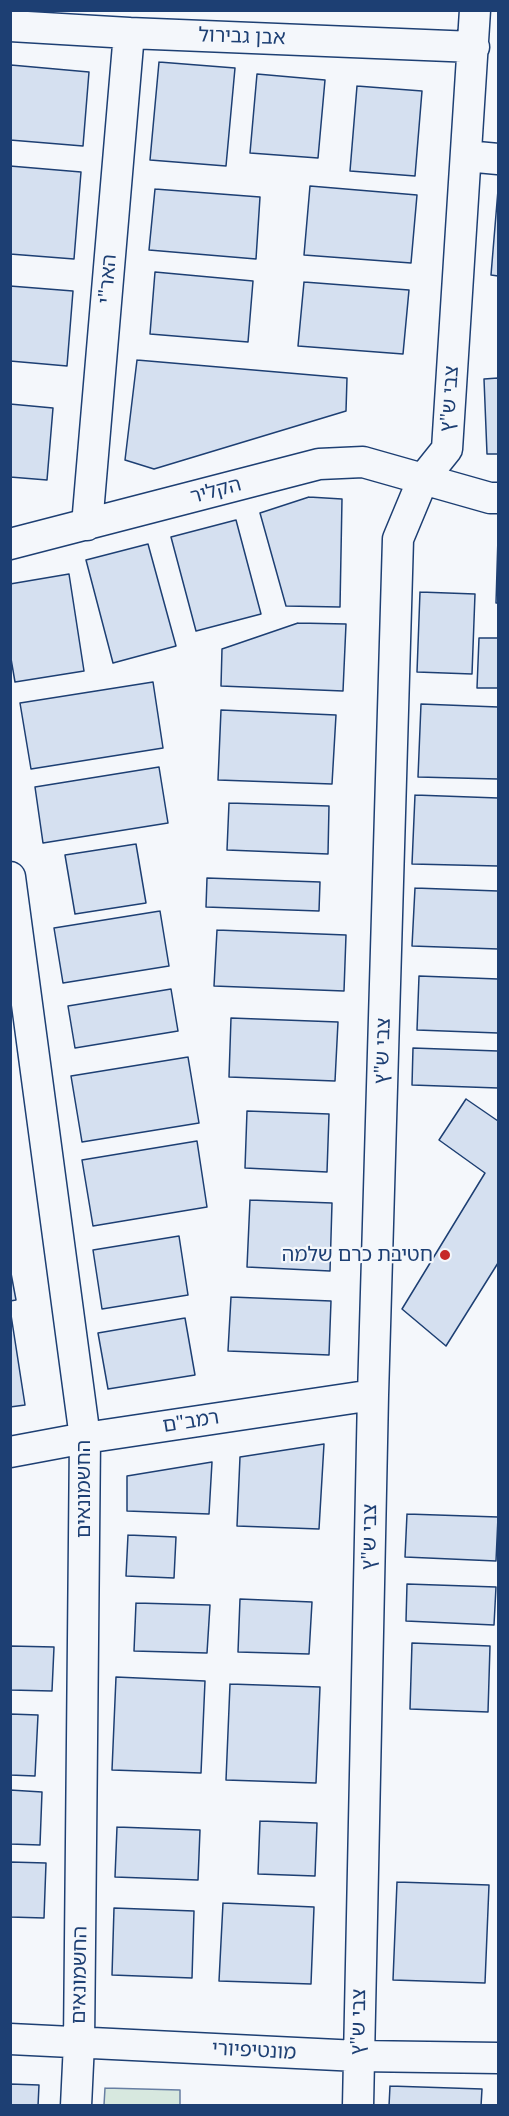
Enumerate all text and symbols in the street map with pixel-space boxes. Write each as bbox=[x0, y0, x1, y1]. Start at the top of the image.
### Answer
street label: אבן גבירול bbox=[198, 23, 286, 51]
street label: האר"י bbox=[94, 253, 122, 305]
street label: צבי ש"ץ bbox=[436, 365, 464, 433]
street label: הקליר bbox=[188, 473, 244, 509]
street label: צבי ש"ץ bbox=[370, 1017, 396, 1085]
place label: חטיבת כרם שלמה bbox=[282, 1243, 433, 1267]
marker: חטיבת כרם שלמה bbox=[438, 1248, 452, 1262]
street label: רמב"ם bbox=[161, 1406, 221, 1438]
street label: החשמונאים bbox=[72, 1440, 96, 1538]
street label: צבי ש"ץ bbox=[357, 1504, 383, 1570]
street label: החשמונאים bbox=[67, 1926, 93, 2024]
street label: צבי ש"ץ bbox=[346, 1989, 372, 2055]
street label: מונטיפיורי bbox=[211, 2037, 297, 2065]

